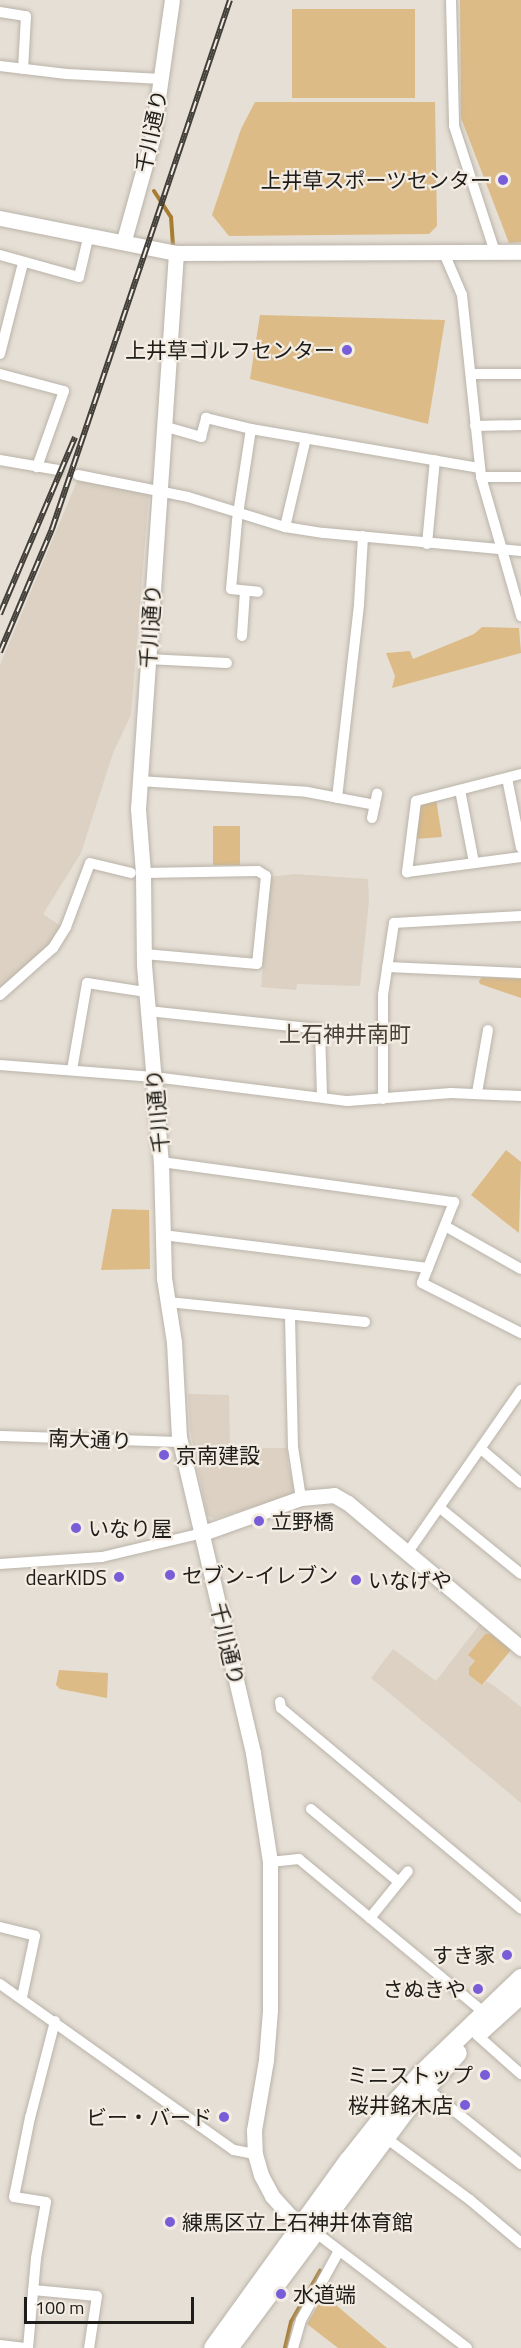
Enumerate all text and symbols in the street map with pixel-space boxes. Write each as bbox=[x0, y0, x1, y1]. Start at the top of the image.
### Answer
street label: 千川通り bbox=[130, 87, 172, 175]
place label: 上井草スポーツセンター bbox=[260, 167, 491, 193]
marker: 上井草スポーツセンター bbox=[496, 173, 510, 187]
place label: 上井草ゴルフセンター bbox=[125, 337, 335, 363]
marker: 上井草ゴルフセンター bbox=[340, 343, 354, 357]
street label: 千川通り bbox=[135, 583, 165, 669]
district label: 上石神井南町 bbox=[279, 1022, 411, 1048]
street label: 千川通り bbox=[141, 1068, 173, 1154]
street label: 南大通り bbox=[48, 1425, 132, 1453]
place label: 京南建設 bbox=[176, 1442, 260, 1468]
marker: 京南建設 bbox=[157, 1448, 171, 1462]
place label: 立野橋 bbox=[271, 1508, 334, 1534]
marker: 立野橋 bbox=[252, 1514, 266, 1528]
place label: いなり屋 bbox=[88, 1515, 172, 1541]
marker: いなり屋 bbox=[69, 1521, 83, 1535]
place label: セブン-イレブン bbox=[182, 1562, 338, 1588]
place label: dearKIDS bbox=[25, 1564, 107, 1590]
place label: いなげや bbox=[368, 1567, 452, 1593]
marker: セブン-イレブン bbox=[163, 1568, 177, 1582]
marker: dearKIDS bbox=[112, 1570, 126, 1584]
marker: いなげや bbox=[349, 1573, 363, 1587]
street label: 千川通り bbox=[206, 1600, 250, 1688]
place label: すき家 bbox=[432, 1942, 495, 1968]
marker: すき家 bbox=[500, 1948, 514, 1962]
place label: さぬきや bbox=[382, 1976, 466, 2002]
marker: さぬきや bbox=[471, 1982, 485, 1996]
place label: ミニストップ bbox=[347, 2062, 473, 2088]
marker: ミニストップ bbox=[478, 2068, 492, 2082]
place label: 桜井銘木店 bbox=[348, 2092, 453, 2118]
marker: 桜井銘木店 bbox=[458, 2098, 472, 2112]
place label: ビー・バード bbox=[86, 2104, 212, 2130]
marker: ビー・バード bbox=[217, 2110, 231, 2124]
place label: 練馬区立上石神井体育館 bbox=[182, 2209, 413, 2235]
marker: 練馬区立上石神井体育館 bbox=[163, 2215, 177, 2229]
place label: 水道端 bbox=[293, 2281, 356, 2307]
scale bar bbox=[27, 2285, 196, 2323]
marker: 水道端 bbox=[274, 2287, 288, 2301]
text: 100 m bbox=[35, 2294, 84, 2321]

